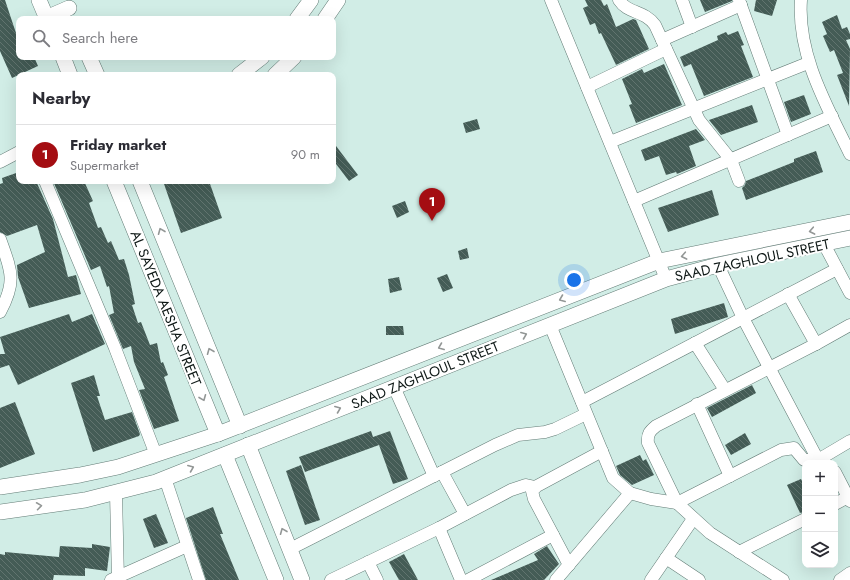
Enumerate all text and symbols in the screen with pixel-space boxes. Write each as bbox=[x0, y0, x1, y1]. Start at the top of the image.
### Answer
search box bbox=[16, 16, 336, 60]
icon: search bbox=[30, 27, 52, 49]
text: Search here bbox=[62, 27, 138, 49]
text: Nearby bbox=[32, 86, 90, 110]
text: Friday market bbox=[70, 134, 166, 156]
text: 1 bbox=[42, 145, 48, 164]
text: 90 m bbox=[291, 145, 320, 164]
text: Supermarket bbox=[70, 156, 139, 175]
pin: 1 bbox=[419, 188, 445, 221]
one-way arrow bbox=[809, 226, 815, 235]
street label: AL SAYEDA AESHA STREET bbox=[126, 227, 207, 389]
one-way arrow bbox=[157, 227, 165, 234]
street label: SAAD ZAGHLOUL STREET bbox=[673, 234, 832, 286]
one-way arrow bbox=[681, 251, 687, 259]
your location bbox=[564, 270, 584, 290]
one-way arrow bbox=[559, 294, 567, 302]
one-way arrow bbox=[520, 332, 527, 340]
street label: SAAD ZAGHLOUL STREET bbox=[348, 336, 502, 414]
one-way arrow bbox=[438, 343, 445, 351]
one-way arrow bbox=[206, 348, 214, 355]
one-way arrow bbox=[199, 395, 207, 402]
one-way arrow bbox=[334, 406, 341, 414]
map controls bbox=[802, 460, 838, 568]
button: + bbox=[802, 460, 838, 496]
one-way arrow bbox=[188, 464, 195, 472]
button: − bbox=[802, 496, 838, 532]
one-way arrow bbox=[36, 502, 42, 511]
one-way arrow bbox=[279, 527, 287, 534]
button: layers bbox=[802, 532, 838, 568]

